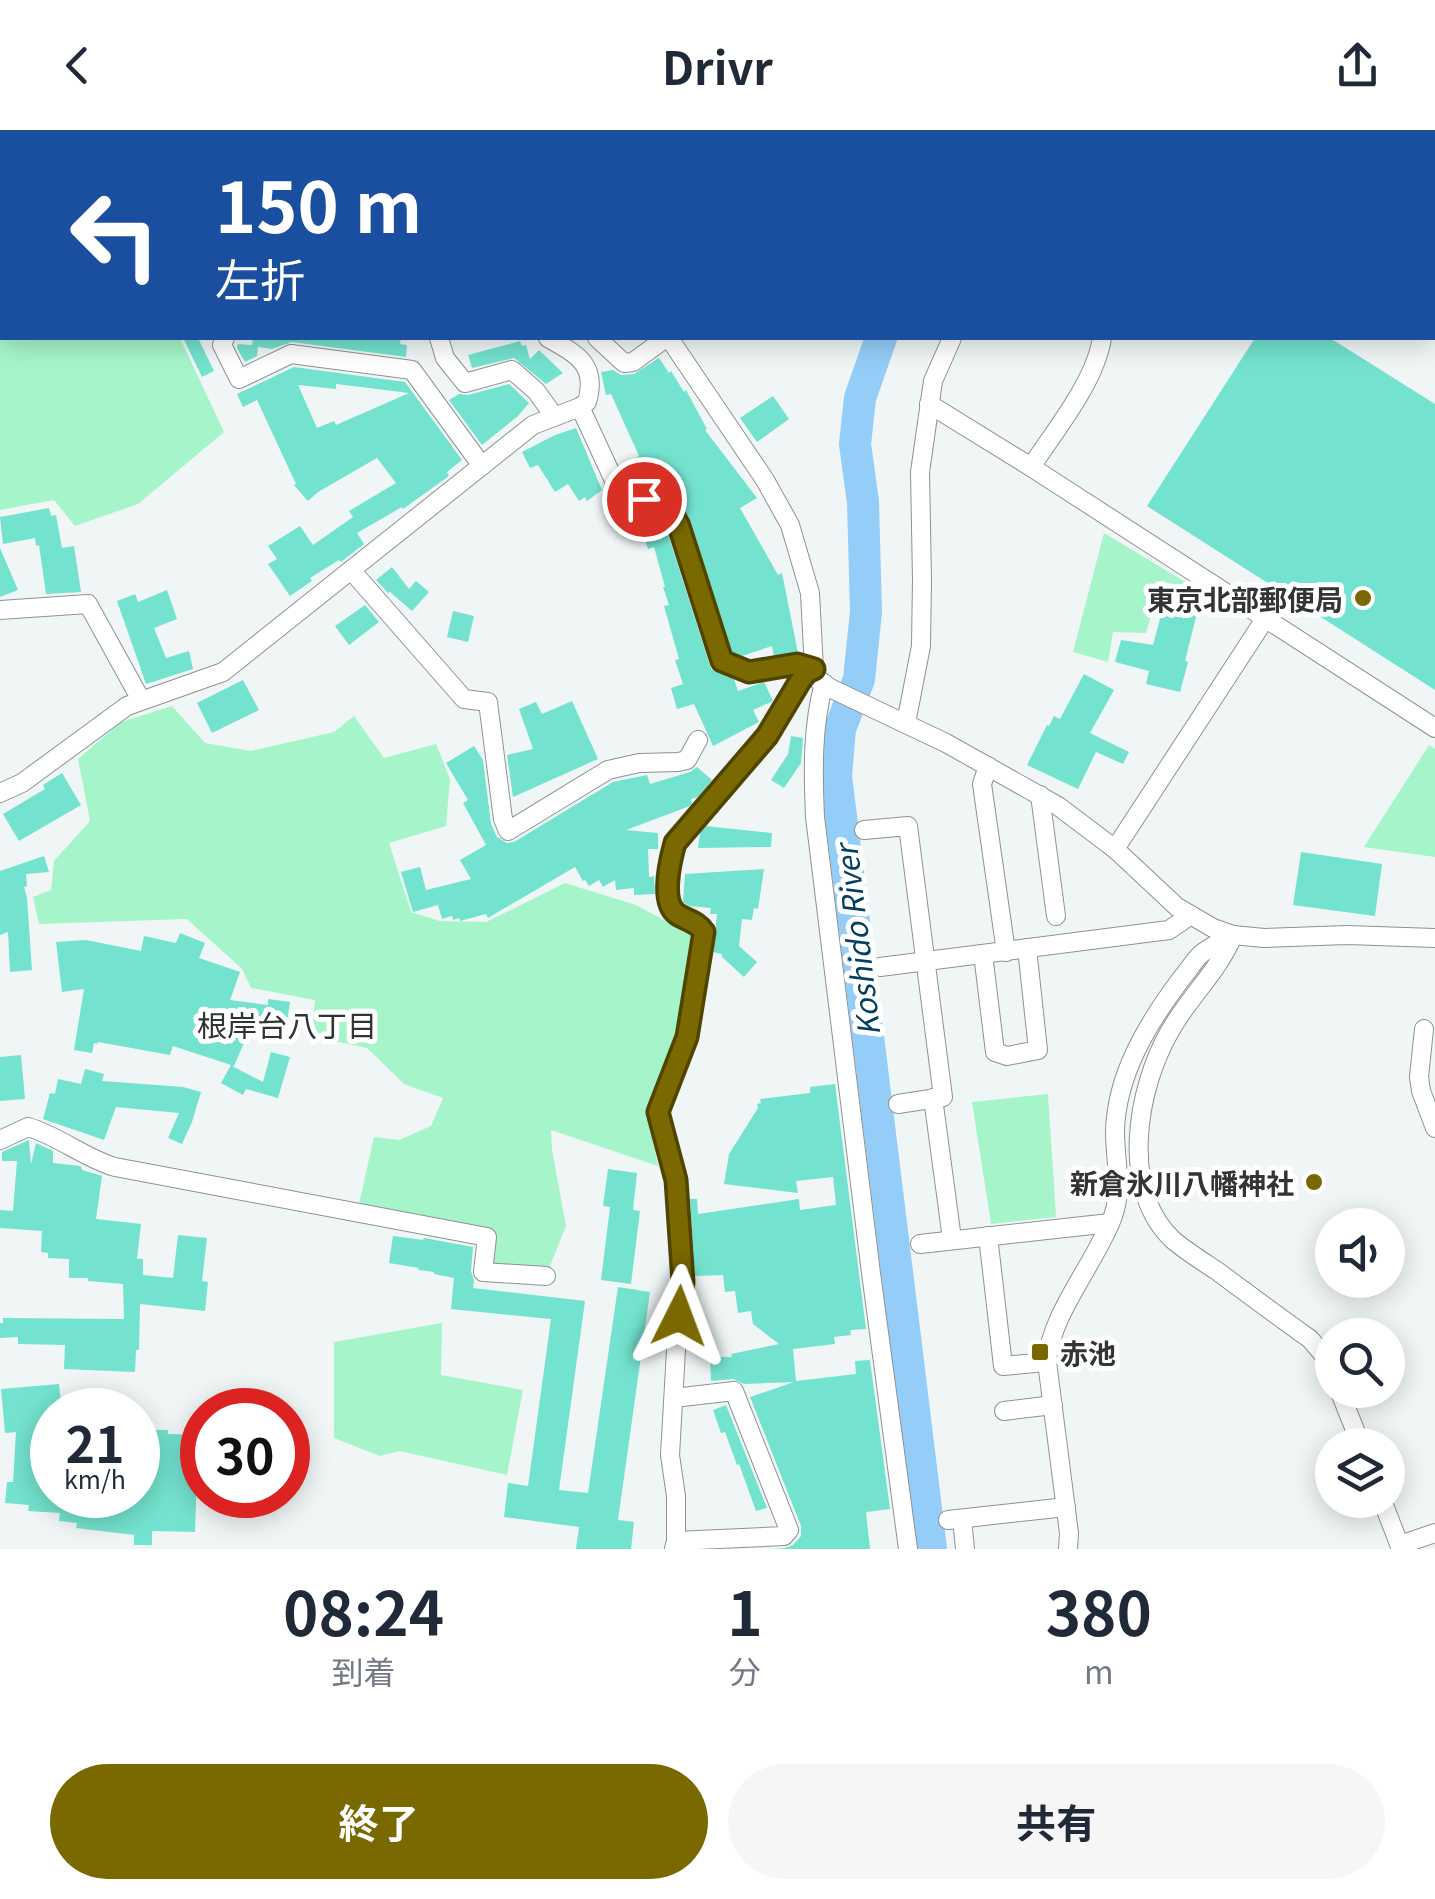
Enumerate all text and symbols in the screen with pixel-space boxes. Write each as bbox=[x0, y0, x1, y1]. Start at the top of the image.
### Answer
text: Drivr bbox=[662, 33, 773, 98]
icon: back bbox=[50, 38, 105, 93]
icon: share bbox=[1330, 38, 1385, 93]
text: 150 m bbox=[215, 152, 422, 253]
icon: left bbox=[50, 170, 180, 300]
text: 左折 bbox=[215, 245, 305, 310]
pin bbox=[602, 457, 687, 542]
icon: arrive bbox=[617, 472, 672, 527]
place label: 東京北部郵便局 bbox=[1147, 578, 1343, 618]
marker: 東京北部郵便局 bbox=[1352, 587, 1374, 609]
water label: Koshido River bbox=[822, 839, 890, 1039]
district label: 根岸台八丁目 bbox=[197, 1002, 377, 1046]
place label: 新倉氷川八幡神社 bbox=[1070, 1162, 1294, 1202]
marker: 新倉氷川八幡神社 bbox=[1303, 1171, 1325, 1193]
map controls bbox=[1315, 1208, 1405, 1518]
button: sound bbox=[1315, 1208, 1405, 1298]
position arrow bbox=[627, 1264, 731, 1368]
button: search bbox=[1315, 1318, 1405, 1408]
place label: 赤池 bbox=[1060, 1332, 1116, 1372]
marker: 赤池 bbox=[1029, 1341, 1051, 1363]
speed limit sign: 30 bbox=[180, 1388, 310, 1518]
text: 21 bbox=[66, 1405, 125, 1477]
button: layers bbox=[1315, 1428, 1405, 1518]
text: km/h bbox=[64, 1460, 126, 1496]
text: 08:24 bbox=[283, 1566, 444, 1653]
text: 1 bbox=[727, 1566, 763, 1653]
text: 380 bbox=[1046, 1566, 1152, 1653]
text: 到着 bbox=[332, 1647, 396, 1693]
text: 分 bbox=[729, 1647, 761, 1693]
text: m bbox=[1084, 1647, 1114, 1693]
button: 終了 bbox=[50, 1764, 708, 1879]
button: 共有 bbox=[728, 1764, 1385, 1879]

